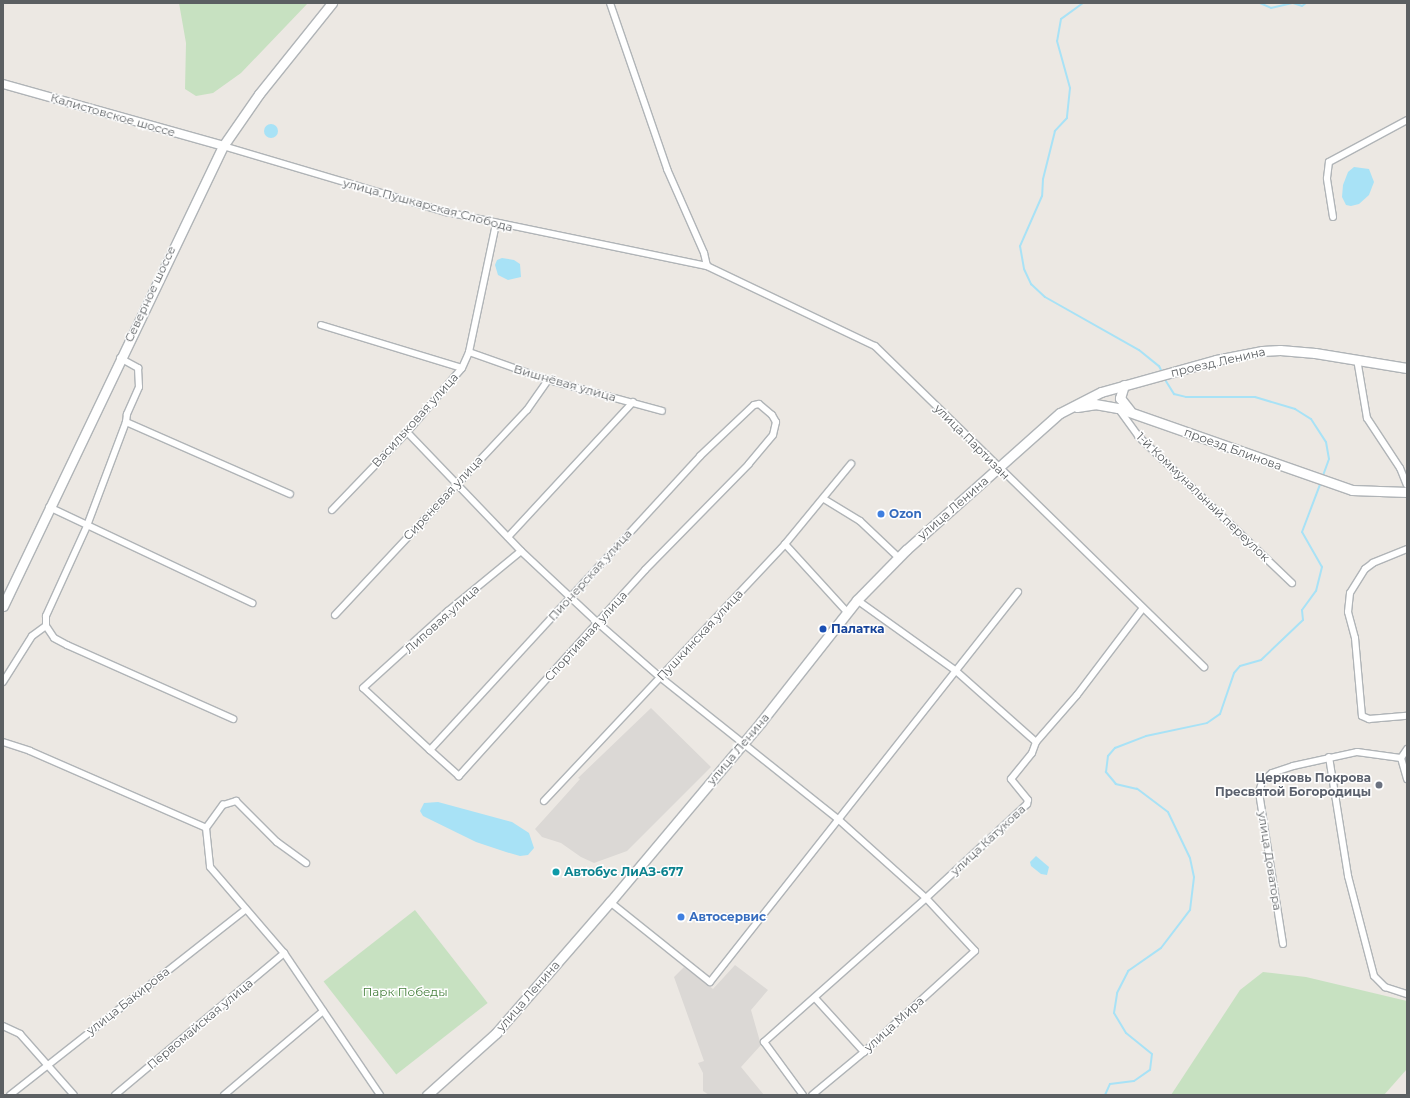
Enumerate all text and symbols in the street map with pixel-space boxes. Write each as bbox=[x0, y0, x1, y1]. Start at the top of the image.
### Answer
street label: Калистовское шоссе bbox=[49, 90, 177, 140]
street label: улица Пушкарская Слобода bbox=[341, 175, 515, 235]
street label: Северное шоссе bbox=[121, 244, 179, 344]
street label: проезд Ленина bbox=[1169, 344, 1267, 380]
street label: Вишнёвая улица bbox=[512, 361, 618, 405]
street label: Васильковая улица bbox=[369, 370, 461, 470]
street label: улица Партизан bbox=[931, 401, 1013, 483]
street label: проезд Блинова bbox=[1182, 425, 1284, 473]
street label: 1-й Коммунальный переулок bbox=[1133, 429, 1273, 565]
street label: Сиреневая улица bbox=[400, 453, 486, 543]
street label: улица Ленина bbox=[915, 473, 991, 543]
place label: Ozon bbox=[889, 507, 922, 521]
marker: Ozon bbox=[876, 509, 886, 519]
street label: Пионерская улица bbox=[545, 526, 635, 624]
street label: Липовая улица bbox=[402, 582, 482, 656]
street label: Пушкинская улица bbox=[654, 586, 746, 684]
street label: Спортивная улица bbox=[542, 588, 630, 684]
place label: Палатка bbox=[831, 622, 884, 636]
marker: Палатка bbox=[818, 624, 828, 634]
street label: улица Ленина bbox=[704, 710, 772, 788]
place label: Церковь Покрова Пресвятой Богородицы bbox=[1215, 771, 1371, 799]
marker: Церковь Покрова Пресвятой Богородицы bbox=[1374, 780, 1384, 790]
street label: улица Катукова bbox=[948, 802, 1028, 878]
street label: улица Доватора bbox=[1255, 810, 1285, 912]
place label: Автобус ЛиАЗ-677 bbox=[564, 865, 683, 879]
marker: Автобус ЛиАЗ-677 bbox=[551, 867, 561, 877]
place label: Автосервис bbox=[689, 910, 766, 924]
marker: Автосервис bbox=[676, 912, 686, 922]
street label: улица Ленина bbox=[493, 958, 563, 1034]
street label: улица Бакирова bbox=[83, 964, 173, 1038]
street label: Первомайская улица bbox=[144, 976, 256, 1072]
park label: Парк Победы bbox=[362, 985, 448, 999]
street label: улица Мира bbox=[861, 993, 927, 1055]

